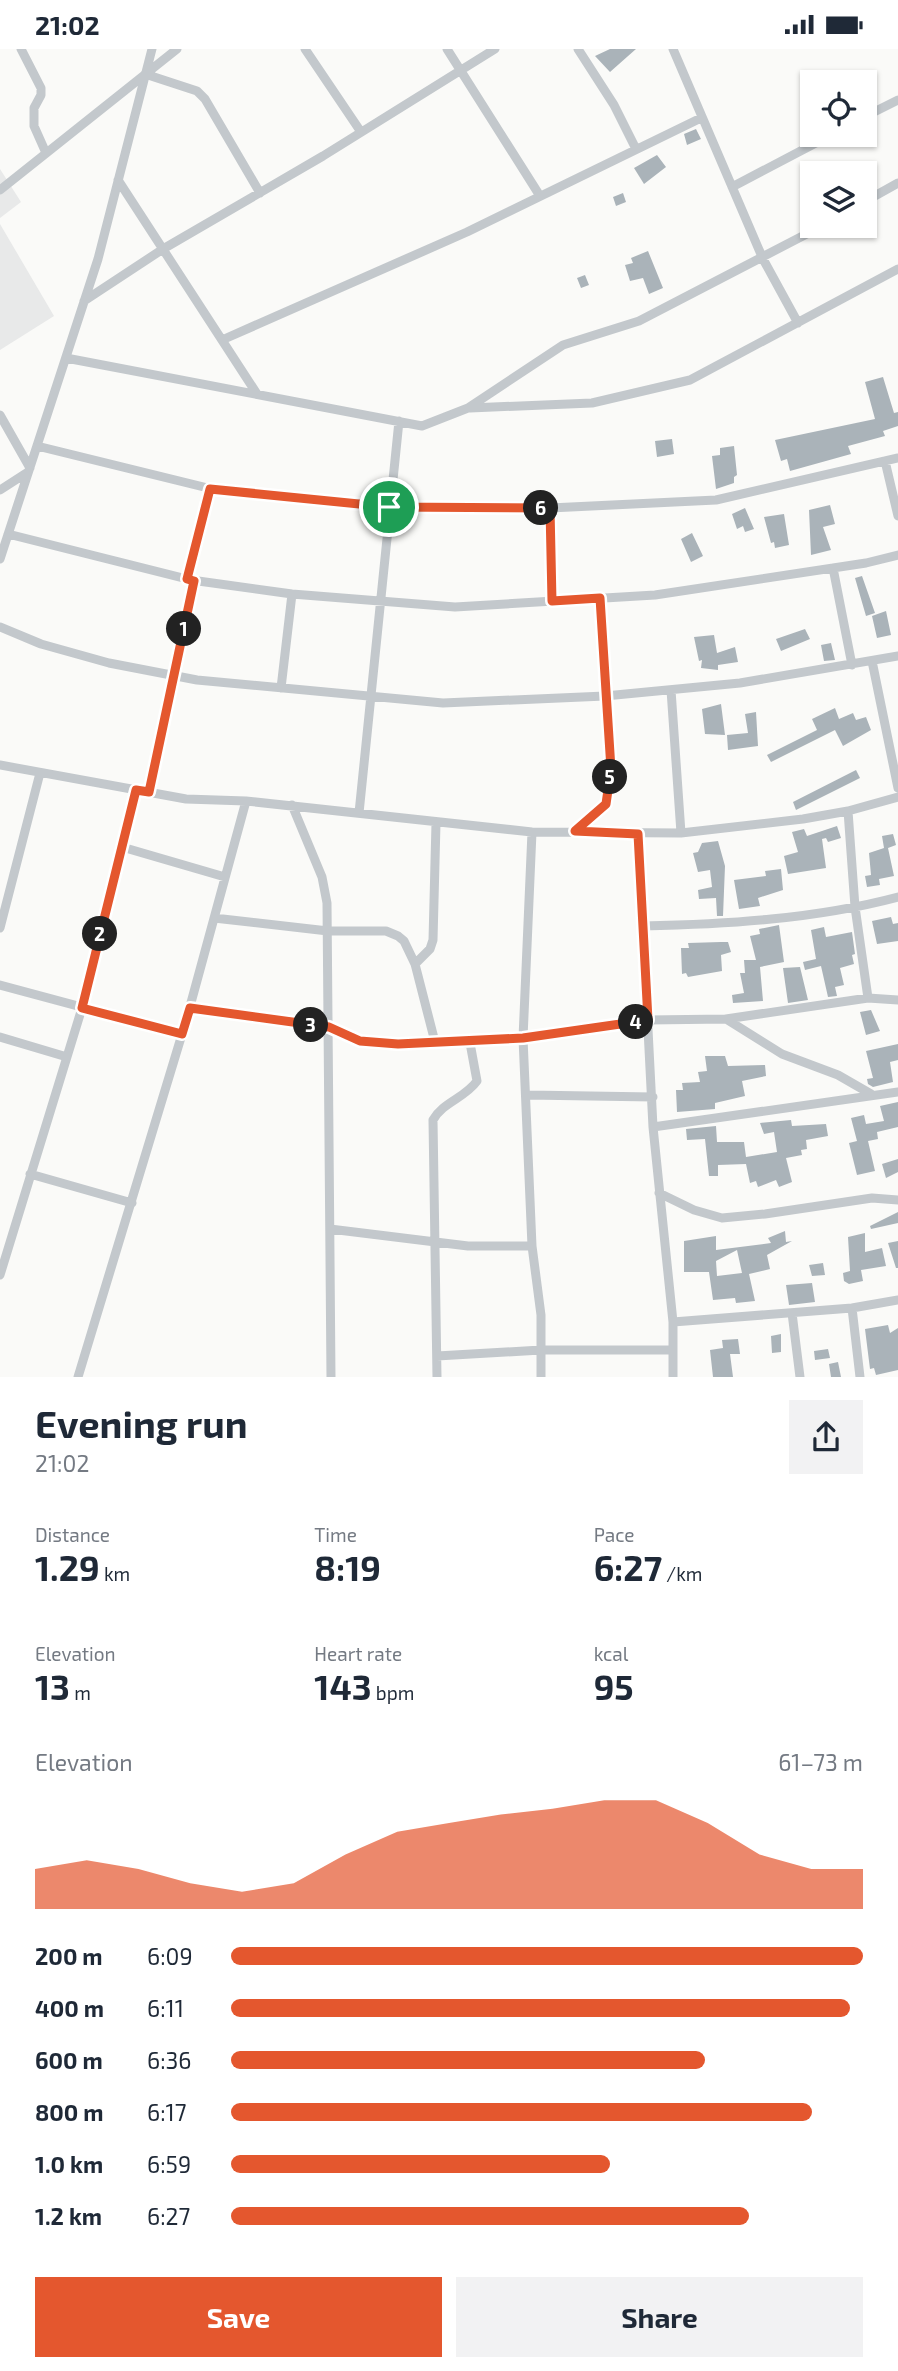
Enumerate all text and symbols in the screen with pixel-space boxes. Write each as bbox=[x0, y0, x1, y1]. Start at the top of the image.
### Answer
text: 21:02 bbox=[35, 9, 100, 40]
map controls bbox=[800, 70, 877, 238]
button: locate bbox=[800, 70, 877, 147]
button: layers bbox=[800, 161, 877, 238]
pin bbox=[359, 477, 419, 537]
icon: arrive bbox=[370, 488, 408, 526]
pin: 6 bbox=[524, 491, 558, 525]
text: 6 bbox=[535, 496, 546, 519]
pin: 1 bbox=[166, 611, 202, 647]
text: 1 bbox=[179, 617, 188, 640]
pin: 5 bbox=[592, 759, 628, 795]
text: 5 bbox=[604, 765, 615, 788]
pin: 2 bbox=[82, 917, 118, 952]
text: 2 bbox=[94, 922, 105, 945]
pin: 4 bbox=[618, 1005, 654, 1039]
pin: 3 bbox=[294, 1007, 328, 1042]
text: 4 bbox=[629, 1010, 642, 1033]
text: 3 bbox=[305, 1013, 316, 1036]
text: Evening run bbox=[35, 1400, 248, 1446]
button: share bbox=[789, 1400, 863, 1474]
text: 21:02 bbox=[35, 1449, 89, 1477]
text: Distance bbox=[35, 1523, 110, 1546]
text: Time bbox=[314, 1523, 357, 1546]
text: Pace bbox=[594, 1523, 635, 1546]
text: 1.29 bbox=[35, 1546, 100, 1588]
text: 8:19 bbox=[314, 1546, 381, 1588]
text: 6:27 bbox=[594, 1546, 662, 1588]
text: km bbox=[100, 1562, 130, 1585]
text: /km bbox=[662, 1562, 703, 1585]
text: Elevation bbox=[35, 1642, 116, 1665]
text: Heart rate bbox=[314, 1642, 402, 1665]
text: kcal bbox=[594, 1642, 628, 1665]
text: 13 bbox=[35, 1665, 70, 1707]
text: 143 bbox=[314, 1665, 372, 1707]
text: 95 bbox=[594, 1665, 634, 1707]
text: m bbox=[70, 1681, 91, 1704]
text: bpm bbox=[372, 1681, 414, 1704]
text: Elevation bbox=[35, 1748, 133, 1776]
text: 61–73 m bbox=[778, 1748, 863, 1776]
text: 200 m bbox=[35, 1942, 103, 1970]
text: 6:09 bbox=[147, 1942, 193, 1970]
text: 400 m bbox=[35, 1994, 104, 2022]
text: 6:11 bbox=[147, 1994, 184, 2022]
text: 600 m bbox=[35, 2046, 103, 2074]
text: 6:36 bbox=[147, 2046, 192, 2074]
text: 800 m bbox=[35, 2098, 104, 2126]
text: 6:17 bbox=[147, 2098, 187, 2126]
text: 1.0 km bbox=[35, 2150, 103, 2178]
text: 6:59 bbox=[147, 2150, 191, 2178]
text: 1.2 km bbox=[35, 2202, 102, 2230]
text: 6:27 bbox=[147, 2202, 190, 2230]
button: Save bbox=[35, 2277, 442, 2357]
button: Share bbox=[456, 2277, 863, 2357]

